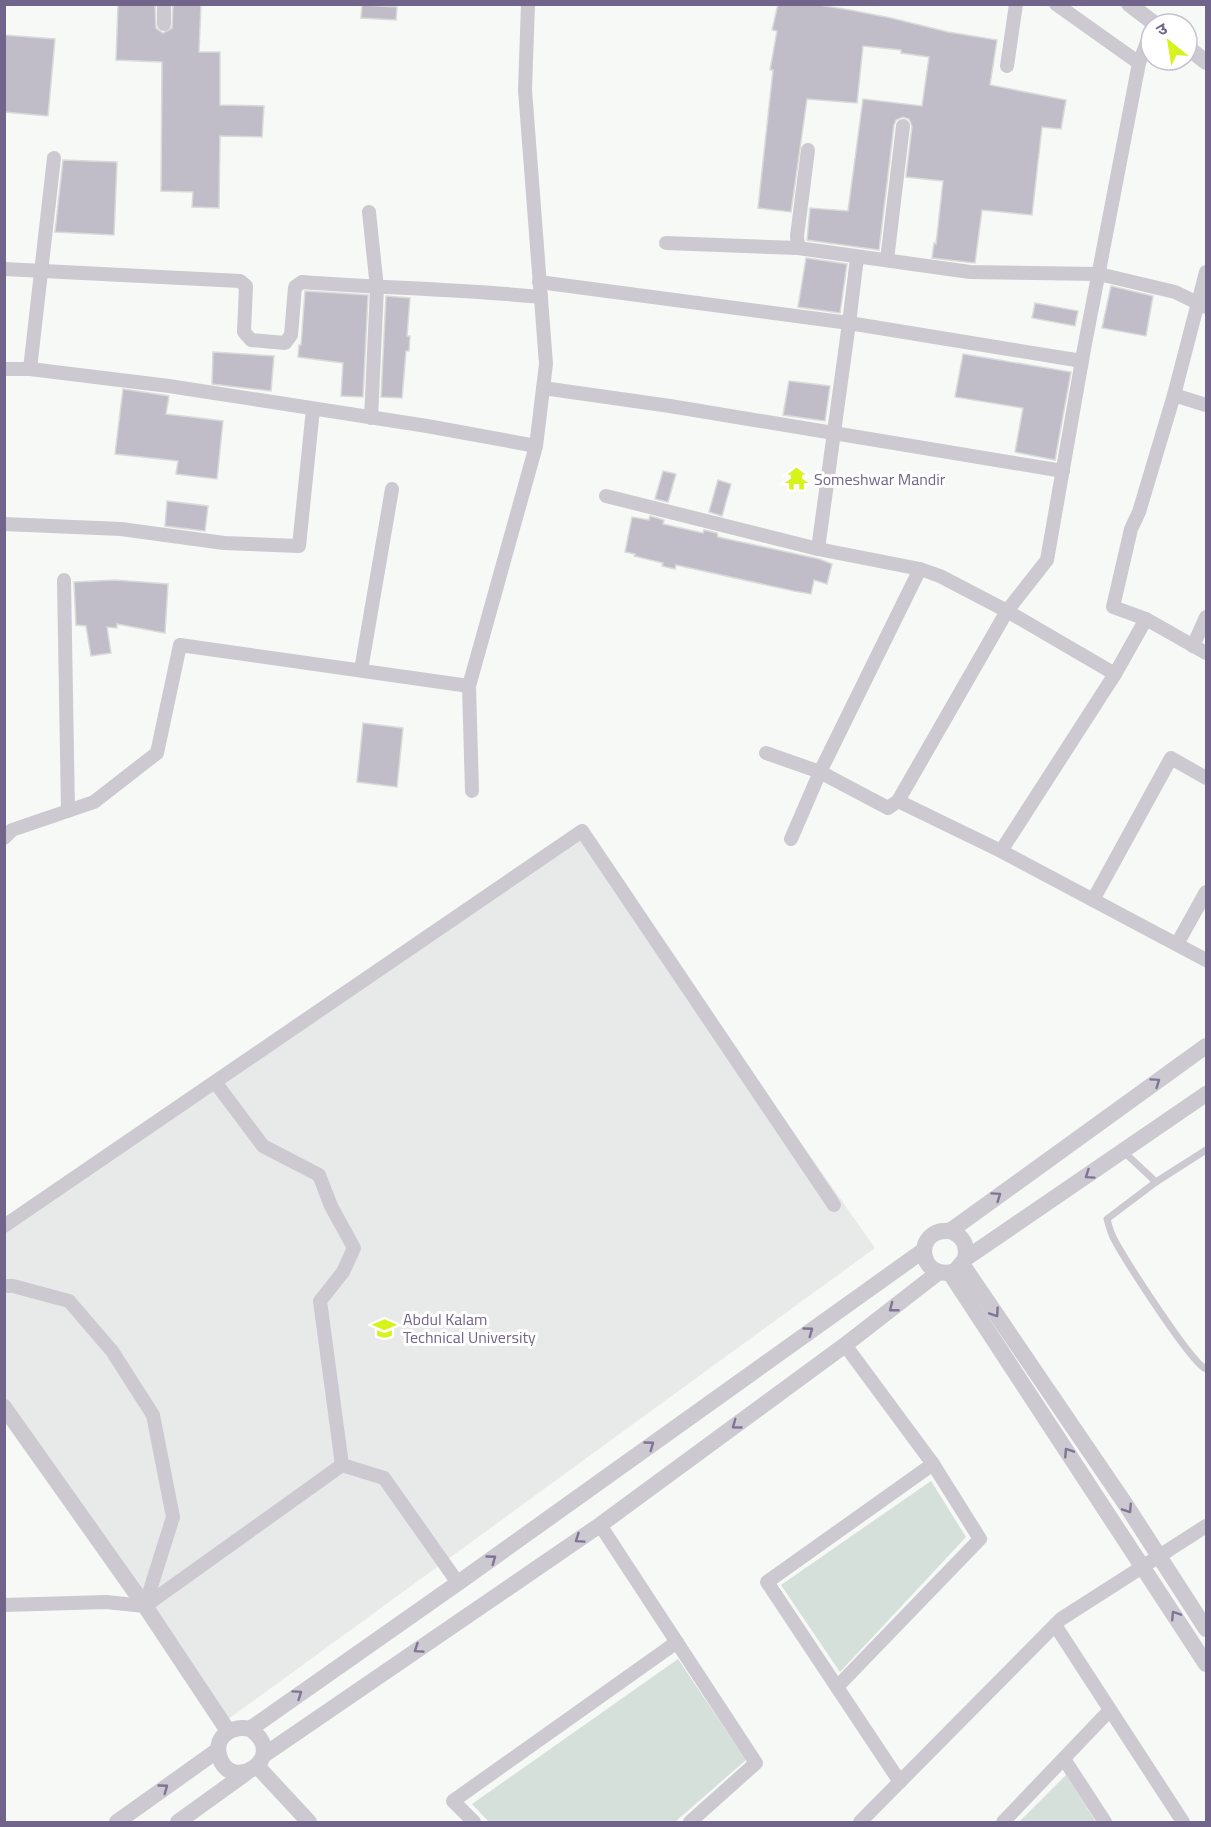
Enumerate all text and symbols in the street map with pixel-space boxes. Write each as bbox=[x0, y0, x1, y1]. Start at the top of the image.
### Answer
north arrow bbox=[1139, 12, 1199, 72]
text: उ bbox=[1151, 16, 1172, 42]
temple icon: Someshwar Mandir bbox=[783, 466, 809, 492]
place label: Someshwar Mandir bbox=[814, 467, 946, 491]
one-way arrow bbox=[1149, 1078, 1160, 1089]
one-way arrow bbox=[1085, 1168, 1096, 1179]
one-way arrow bbox=[990, 1192, 1001, 1203]
one-way arrow bbox=[888, 1300, 899, 1311]
one-way arrow bbox=[988, 1306, 999, 1317]
place label: Abdul Kalam Technical University bbox=[403, 1307, 536, 1349]
school or university icon: Abdul Kalam Technical University bbox=[372, 1315, 398, 1341]
one-way arrow bbox=[802, 1327, 813, 1338]
one-way arrow bbox=[732, 1417, 743, 1428]
one-way arrow bbox=[644, 1441, 655, 1452]
one-way arrow bbox=[1064, 1448, 1075, 1459]
one-way arrow bbox=[1121, 1503, 1133, 1513]
one-way arrow bbox=[574, 1532, 585, 1543]
one-way arrow bbox=[486, 1555, 497, 1566]
one-way arrow bbox=[1170, 1611, 1182, 1621]
one-way arrow bbox=[413, 1642, 424, 1653]
one-way arrow bbox=[291, 1690, 302, 1701]
one-way arrow bbox=[158, 1784, 169, 1795]

